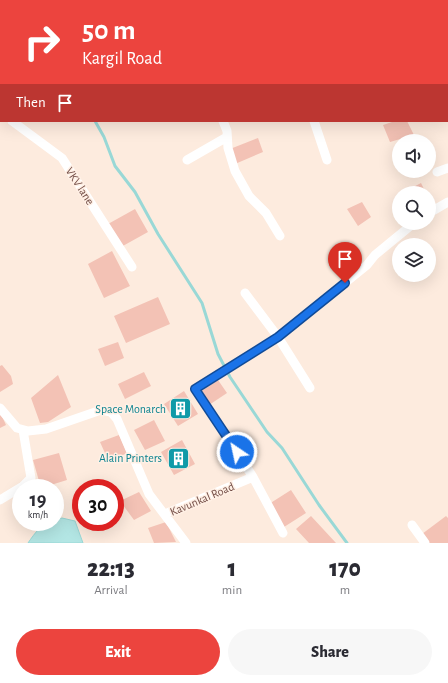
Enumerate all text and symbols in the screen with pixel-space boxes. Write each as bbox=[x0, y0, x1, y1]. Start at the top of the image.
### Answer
icon: right bbox=[16, 16, 68, 68]
text: 50 m bbox=[82, 17, 136, 45]
text: Kargil Road bbox=[82, 50, 162, 68]
icon: arrive bbox=[54, 92, 76, 114]
text: Then bbox=[16, 95, 46, 110]
map controls bbox=[392, 134, 436, 282]
button: sound bbox=[392, 134, 436, 178]
street label: VKV lane bbox=[63, 165, 97, 207]
button: search bbox=[392, 186, 436, 230]
button: layers bbox=[392, 238, 436, 282]
pin bbox=[328, 242, 362, 283]
icon: arrive bbox=[334, 248, 356, 270]
building icon: Space Monarch bbox=[168, 396, 194, 422]
place label: Space Monarch bbox=[95, 403, 166, 415]
position arrow bbox=[216, 431, 258, 473]
building icon: Alain Printers bbox=[165, 445, 191, 471]
place label: Alain Printers bbox=[99, 452, 162, 464]
speed limit sign: 30 bbox=[72, 479, 124, 531]
street label: Kavunkal Road bbox=[168, 480, 236, 518]
text: 19 bbox=[30, 490, 46, 510]
text: km/h bbox=[28, 510, 48, 520]
text: 22:13 bbox=[87, 557, 135, 581]
text: 1 bbox=[228, 557, 236, 581]
text: 170 bbox=[329, 557, 361, 581]
text: Arrival bbox=[94, 584, 128, 597]
text: min bbox=[222, 584, 242, 597]
text: m bbox=[340, 584, 350, 597]
button: Exit bbox=[16, 629, 220, 675]
button: Share bbox=[228, 629, 432, 675]

